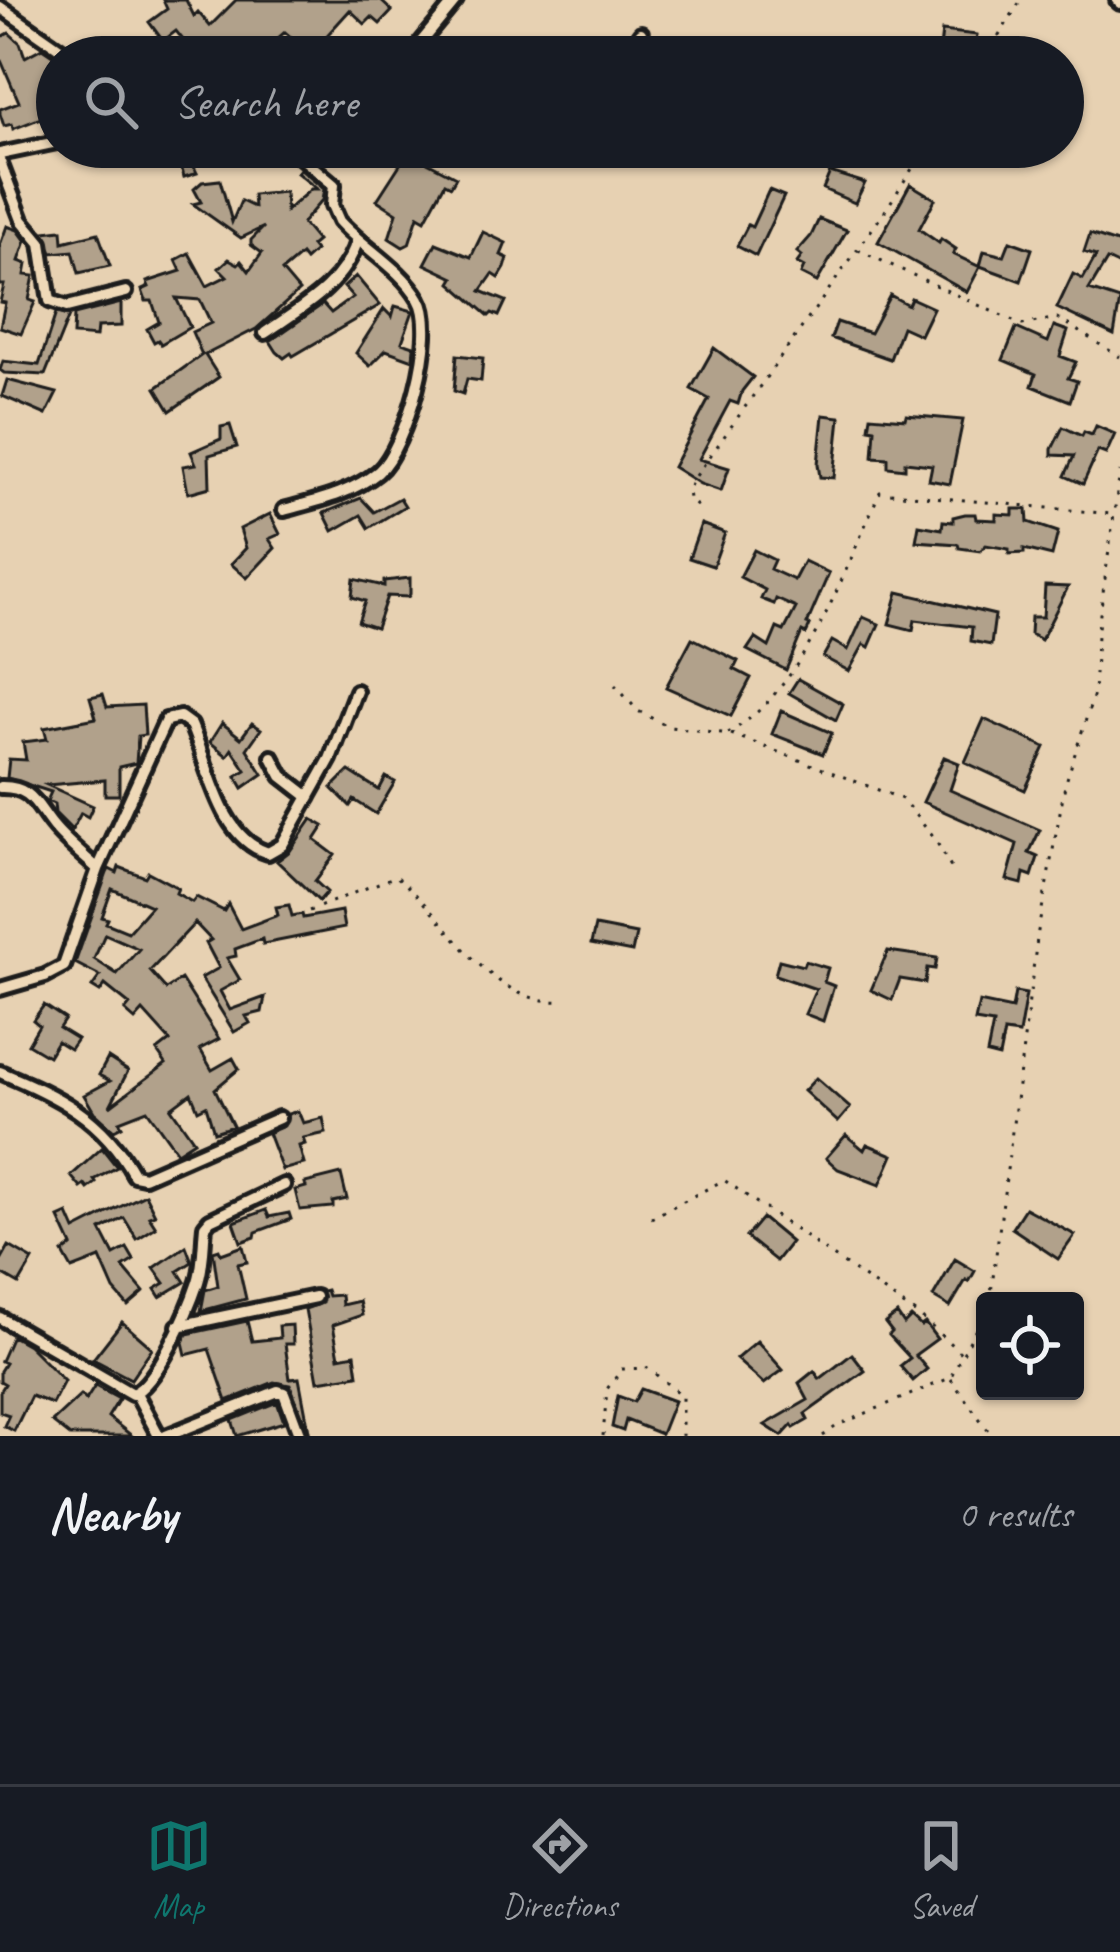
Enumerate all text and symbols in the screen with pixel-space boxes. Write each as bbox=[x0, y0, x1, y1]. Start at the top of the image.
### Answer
search box bbox=[36, 36, 1084, 168]
icon: search bbox=[78, 69, 144, 135]
text: Search here bbox=[174, 74, 357, 131]
map controls bbox=[976, 1292, 1084, 1400]
button: locate bbox=[976, 1292, 1084, 1400]
text: Nearby bbox=[48, 1482, 176, 1546]
text: 0 results bbox=[958, 1490, 1072, 1539]
tab: Map bbox=[146, 1813, 212, 1927]
tab: Directions bbox=[503, 1813, 617, 1927]
tab: Saved bbox=[908, 1813, 974, 1927]

